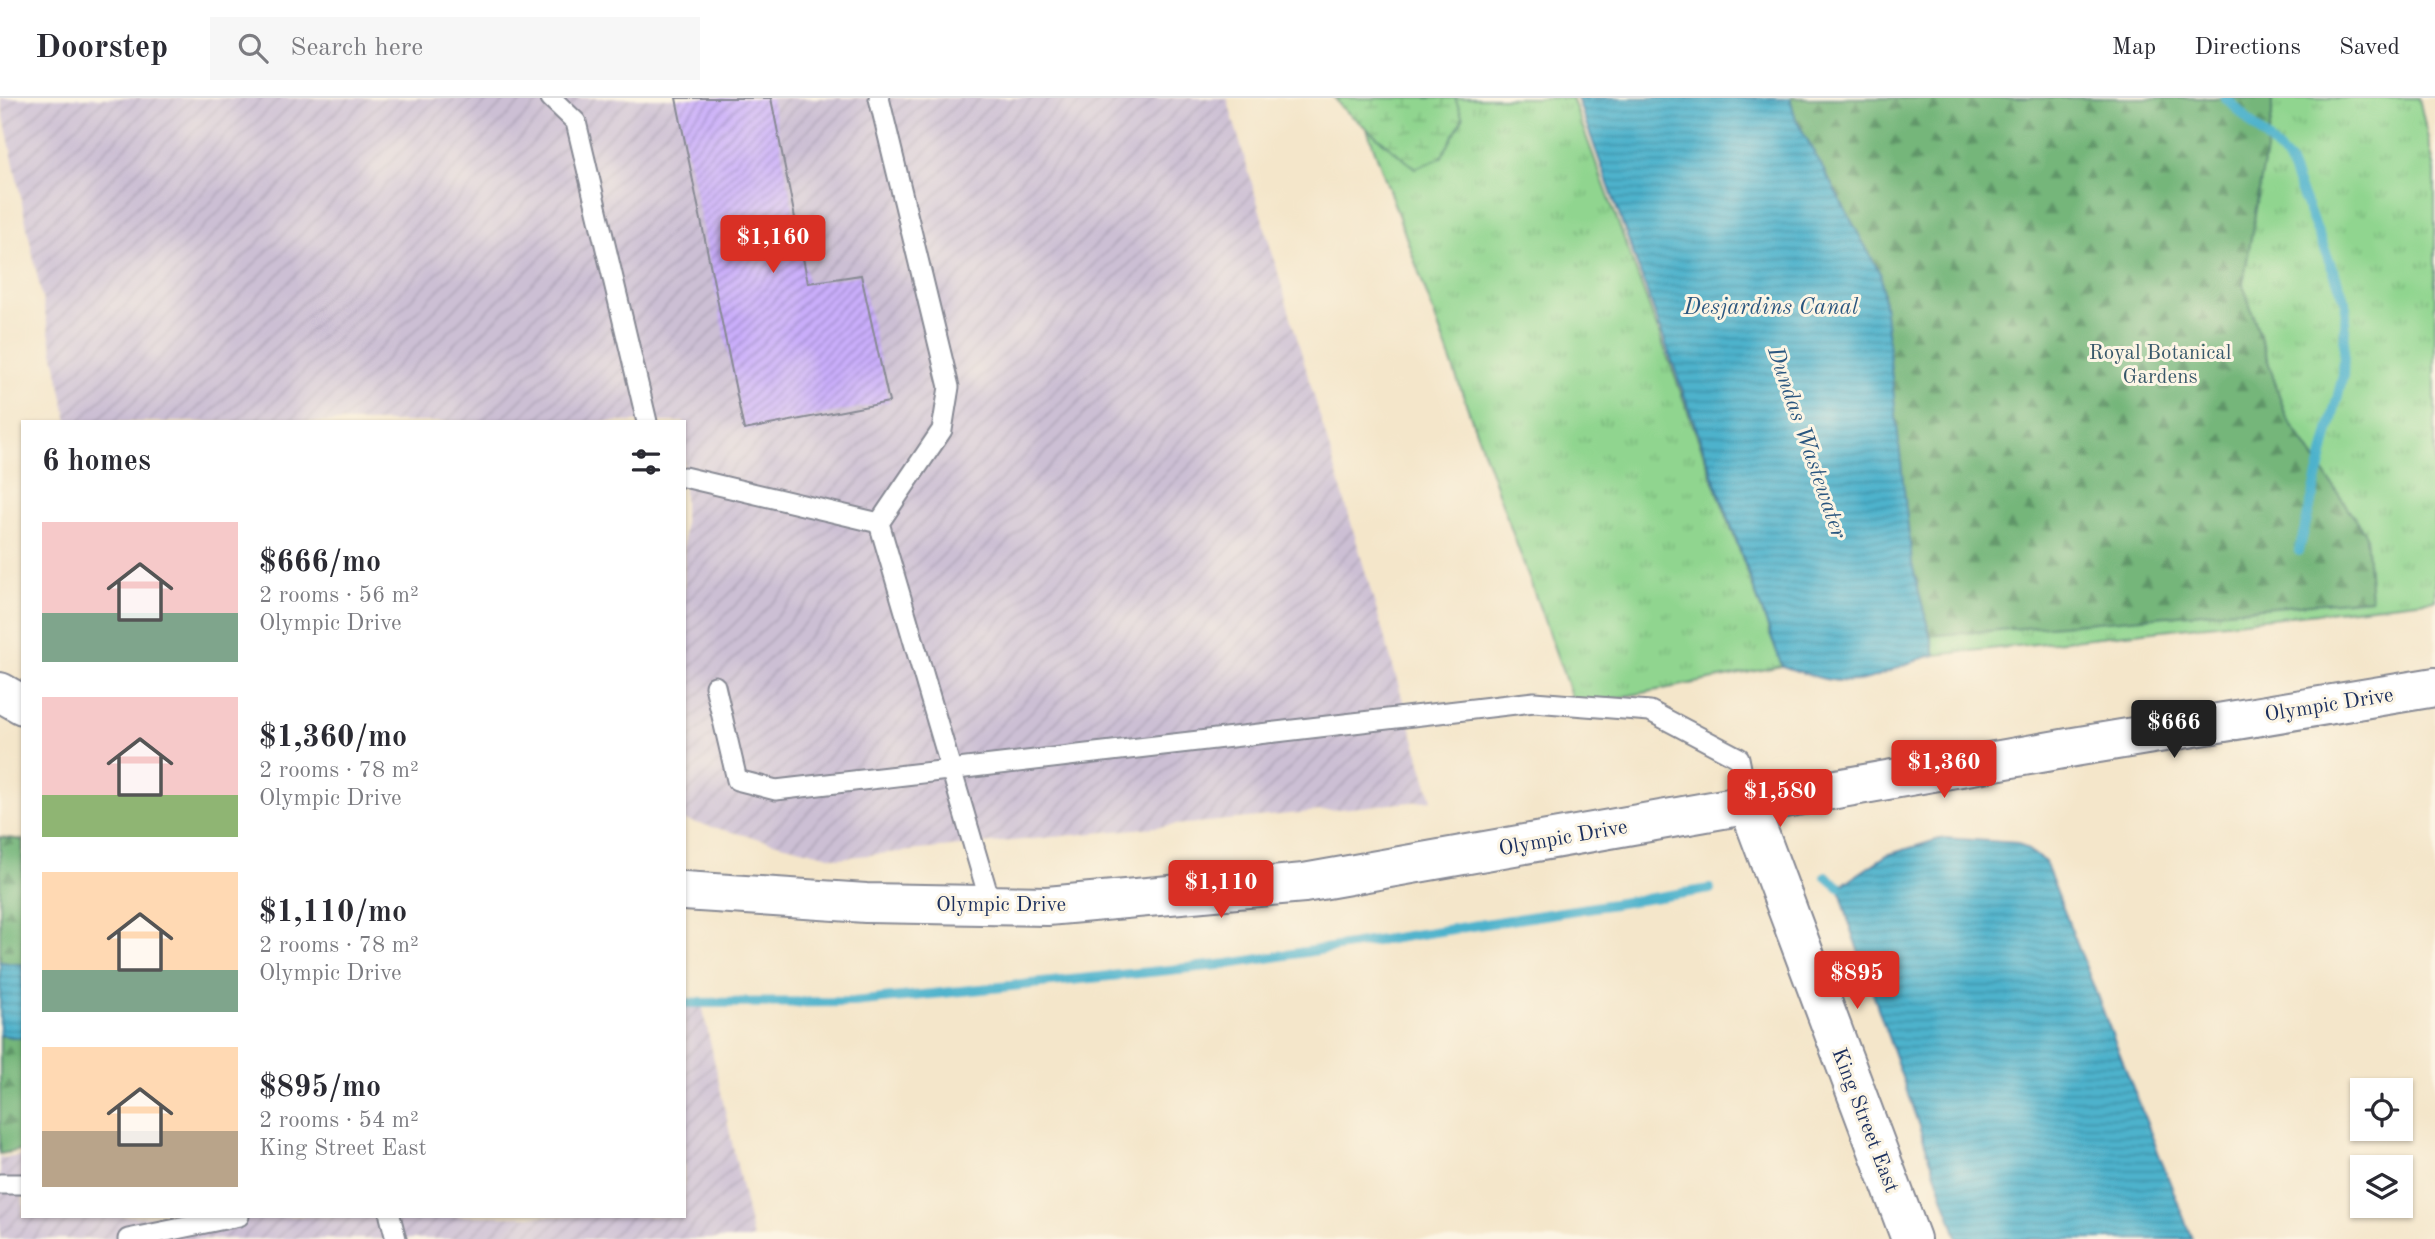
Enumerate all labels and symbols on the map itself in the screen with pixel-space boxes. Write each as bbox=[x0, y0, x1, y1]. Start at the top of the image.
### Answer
pin: $1,160 bbox=[716, 216, 830, 275]
water label: Desjardins Canal bbox=[1682, 296, 1859, 320]
water label: Dundas Wastewater bbox=[1763, 343, 1851, 542]
park label: Royal Botanical Gardens bbox=[2089, 343, 2232, 388]
street label: Olympic Drive bbox=[2263, 685, 2395, 726]
pin: $666 bbox=[2133, 700, 2215, 760]
pin: $1,360 bbox=[1887, 740, 2001, 800]
pin: $1,580 bbox=[1723, 770, 1837, 829]
street label: Olympic Drive bbox=[1497, 817, 1629, 860]
pin: $1,110 bbox=[1164, 860, 1278, 920]
street label: Olympic Drive bbox=[936, 895, 1066, 916]
pin: $895 bbox=[1816, 951, 1898, 1011]
street label: King Street East bbox=[1827, 1045, 1902, 1196]

